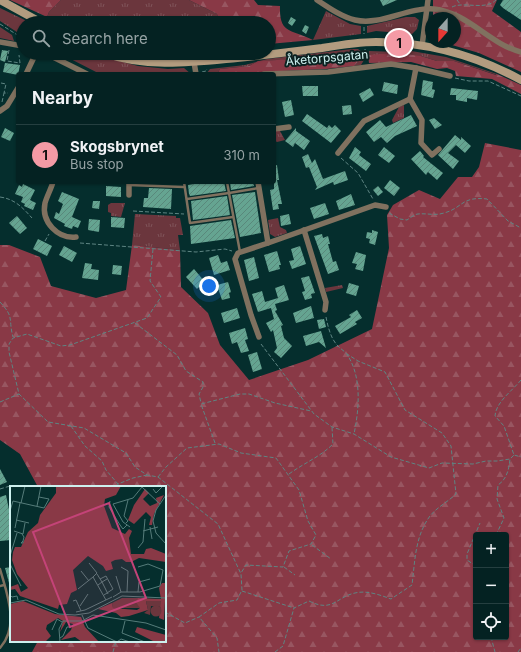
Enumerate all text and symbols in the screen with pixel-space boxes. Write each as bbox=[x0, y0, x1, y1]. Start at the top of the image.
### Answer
north arrow bbox=[425, 12, 461, 48]
search box bbox=[16, 16, 276, 60]
icon: search bbox=[30, 27, 52, 49]
pin: 1 bbox=[386, 28, 412, 58]
text: Search here bbox=[62, 29, 148, 48]
street label: Åketorpsgatan bbox=[285, 46, 369, 69]
text: Nearby bbox=[32, 88, 93, 108]
text: Skogsbrynet bbox=[70, 137, 164, 156]
text: 1 bbox=[42, 147, 48, 163]
text: 310 m bbox=[223, 147, 260, 163]
text: Bus stop bbox=[70, 156, 123, 172]
your location bbox=[199, 276, 219, 296]
inset map bbox=[10, 486, 166, 642]
map controls bbox=[473, 532, 509, 640]
button: + bbox=[473, 532, 509, 568]
button: − bbox=[473, 568, 509, 604]
button: locate bbox=[473, 604, 509, 640]

